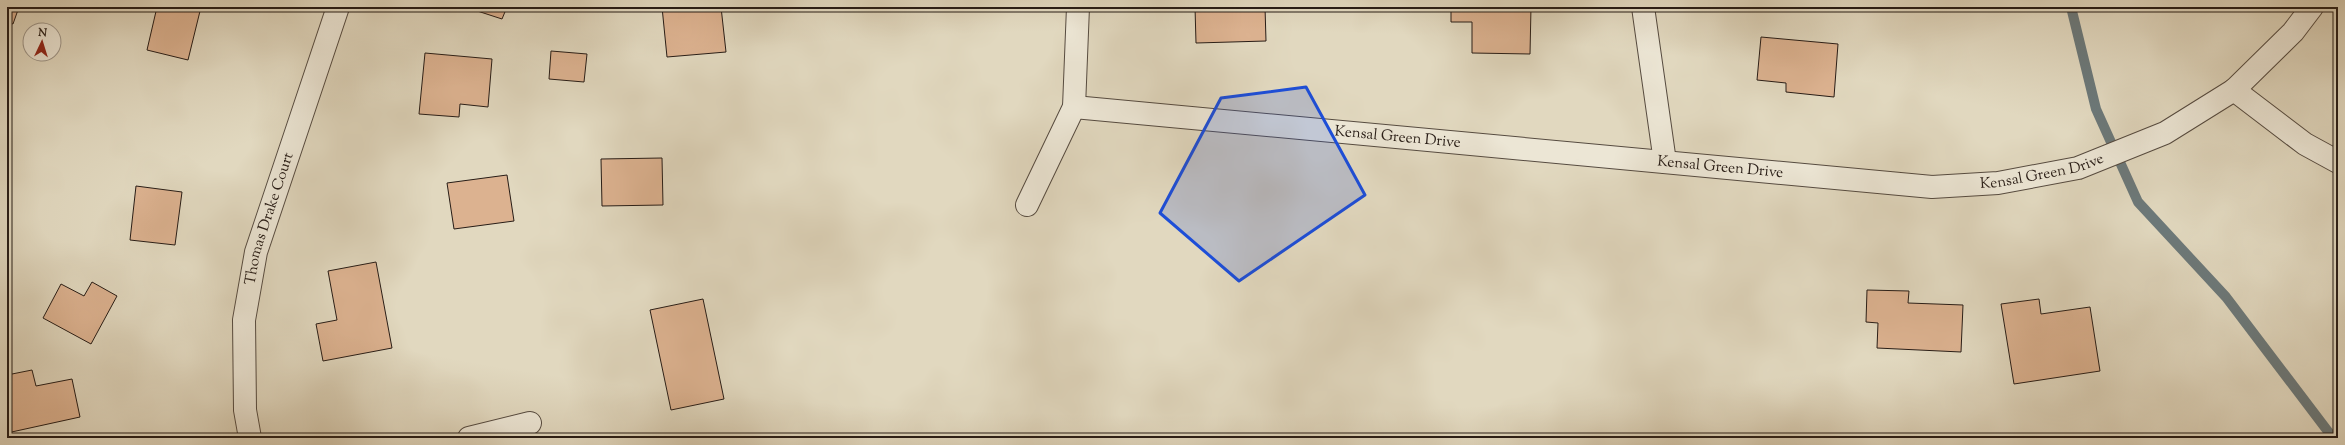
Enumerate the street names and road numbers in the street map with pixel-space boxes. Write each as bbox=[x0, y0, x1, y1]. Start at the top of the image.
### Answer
street label: Kensal Green Drive bbox=[1334, 121, 1462, 153]
street label: Kensal Green Drive bbox=[1979, 148, 2107, 195]
street label: Thomas Drake Court bbox=[240, 150, 299, 287]
street label: Kensal Green Drive bbox=[1656, 151, 1784, 184]

